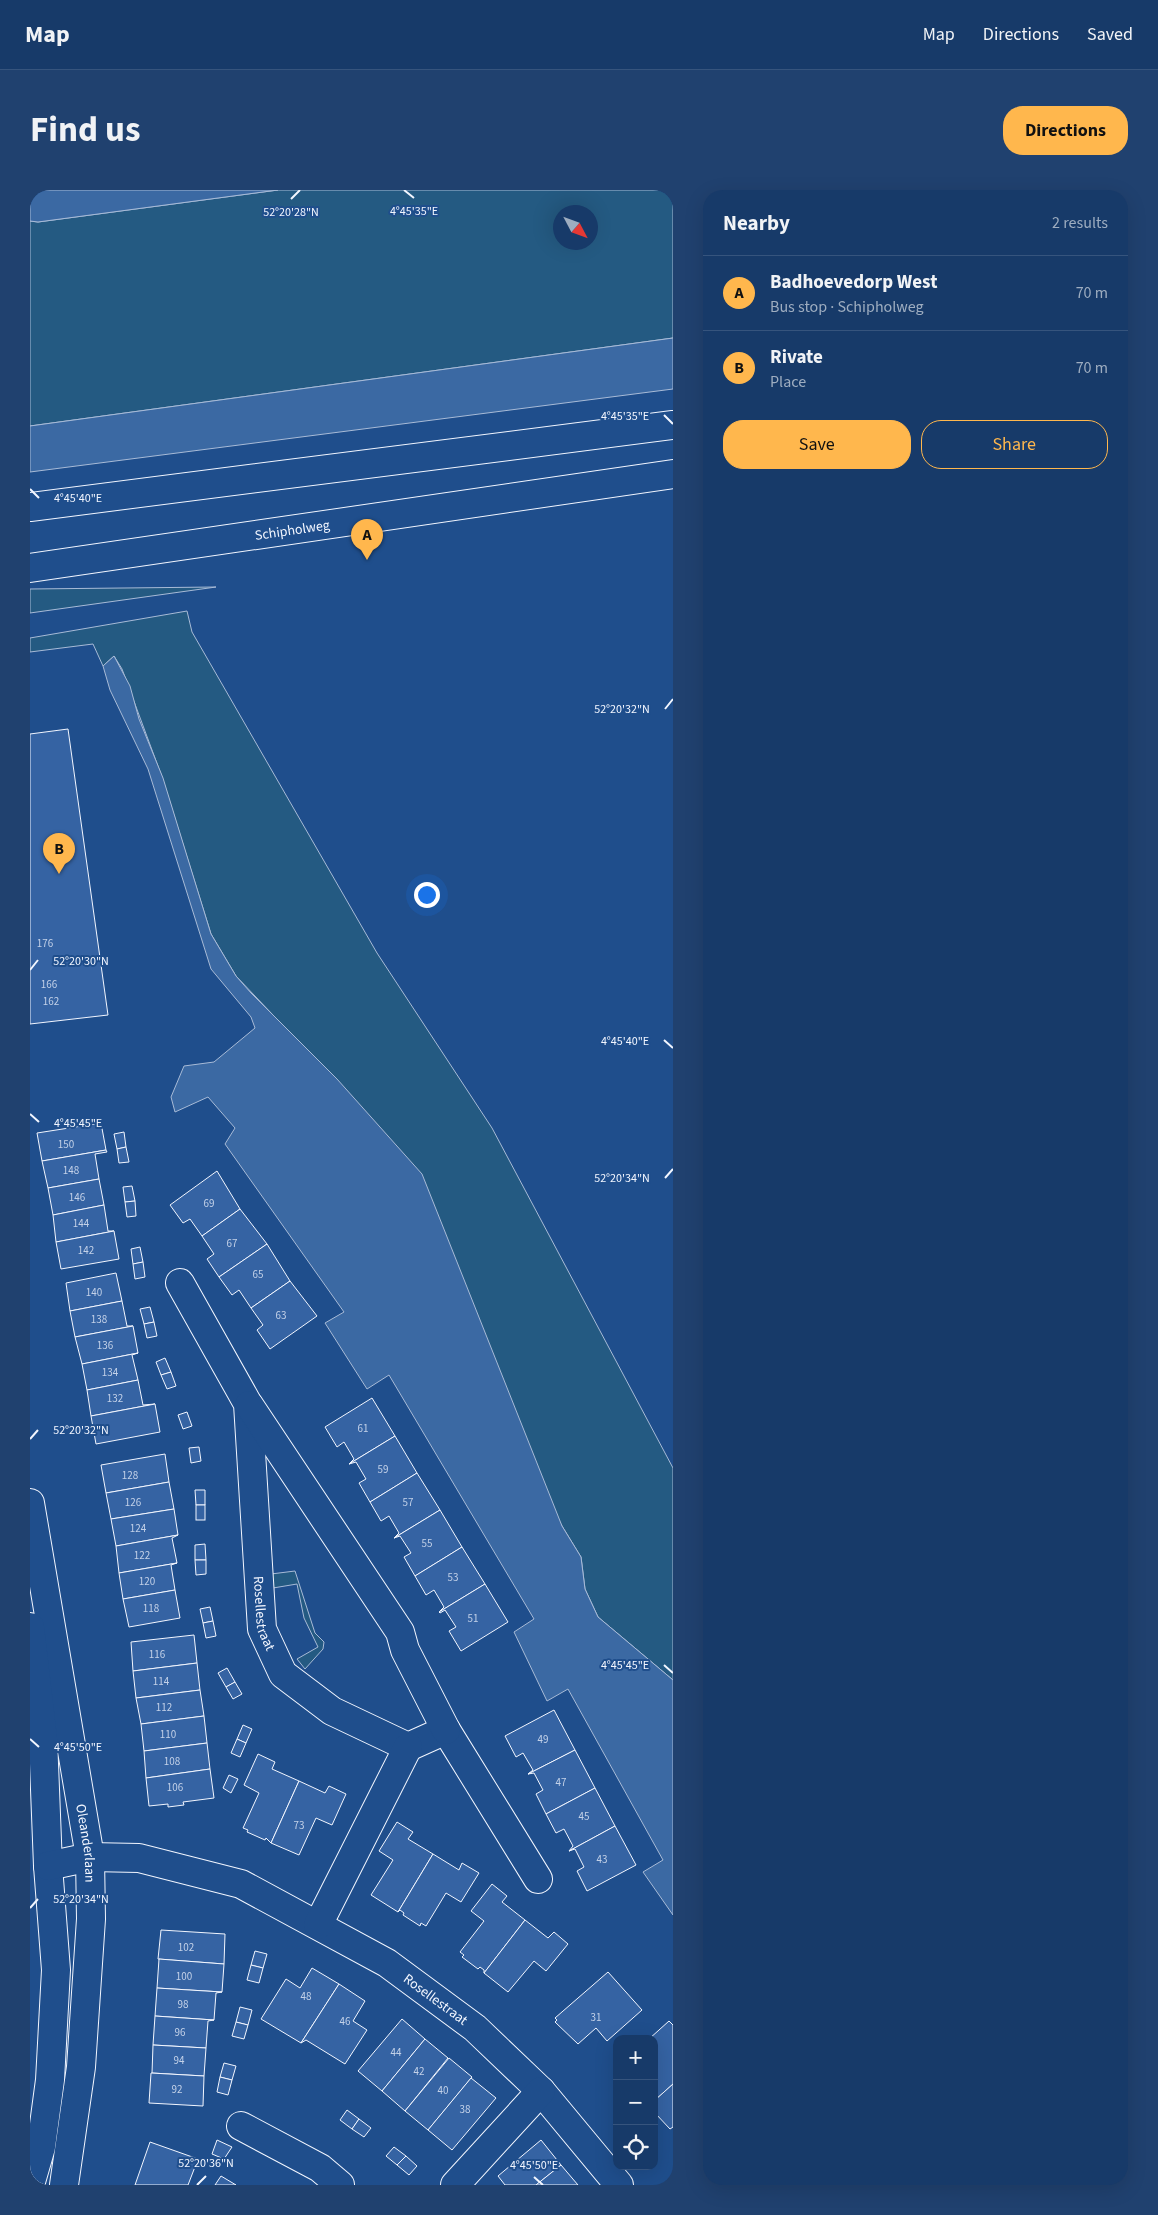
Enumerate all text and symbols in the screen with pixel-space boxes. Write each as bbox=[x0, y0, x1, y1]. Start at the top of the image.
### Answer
text: Map bbox=[25, 17, 70, 52]
text: Map bbox=[923, 22, 955, 47]
text: Directions bbox=[983, 22, 1059, 47]
text: Saved bbox=[1087, 22, 1133, 47]
text: Find us bbox=[30, 105, 140, 155]
button: Directions bbox=[1003, 106, 1128, 155]
text: 4°45'35"E bbox=[390, 203, 438, 220]
text: 52°20'28"N bbox=[263, 204, 319, 221]
north arrow bbox=[553, 205, 598, 250]
text: Nearby bbox=[723, 208, 790, 238]
text: 2 results bbox=[1052, 212, 1108, 234]
text: Badhoevedorp West bbox=[770, 269, 937, 296]
text: A bbox=[734, 282, 744, 304]
text: 70 m bbox=[1076, 282, 1108, 304]
text: Bus stop · Schipholweg bbox=[770, 296, 924, 318]
text: Rivate bbox=[770, 344, 823, 371]
text: B bbox=[734, 357, 744, 379]
text: 70 m bbox=[1076, 357, 1108, 379]
text: Place bbox=[770, 371, 806, 393]
text: 4°45'35"E bbox=[601, 408, 649, 425]
button: Save bbox=[723, 420, 911, 469]
button: Share bbox=[921, 420, 1108, 469]
text: 4°45'40"E bbox=[54, 490, 102, 507]
street label: Schipholweg bbox=[254, 515, 331, 546]
pin: A bbox=[351, 519, 383, 560]
text: 52°20'32"N bbox=[594, 701, 650, 718]
pin: B bbox=[43, 833, 75, 874]
your location bbox=[414, 882, 440, 908]
house number: 176 bbox=[37, 936, 54, 951]
text: 52°20'30"N bbox=[53, 953, 109, 970]
house number: 166 bbox=[41, 977, 58, 992]
house number: 162 bbox=[43, 994, 59, 1009]
text: 4°45'40"E bbox=[601, 1033, 649, 1050]
text: 4°45'45"E bbox=[54, 1115, 102, 1132]
house number: 150 bbox=[58, 1137, 74, 1152]
house number: 148 bbox=[63, 1163, 80, 1178]
text: 52°20'34"N bbox=[594, 1170, 650, 1187]
house number: 146 bbox=[69, 1190, 86, 1205]
house number: 69 bbox=[204, 1196, 214, 1211]
house number: 144 bbox=[73, 1216, 90, 1231]
house number: 67 bbox=[227, 1236, 237, 1251]
house number: 142 bbox=[78, 1243, 94, 1258]
house number: 65 bbox=[253, 1267, 263, 1282]
house number: 140 bbox=[86, 1285, 102, 1300]
house number: 63 bbox=[276, 1308, 286, 1323]
house number: 138 bbox=[91, 1312, 108, 1327]
house number: 136 bbox=[97, 1338, 114, 1353]
house number: 134 bbox=[102, 1365, 119, 1380]
house number: 132 bbox=[107, 1391, 123, 1406]
house number: 61 bbox=[358, 1421, 368, 1436]
text: 52°20'32"N bbox=[53, 1422, 109, 1439]
house number: 59 bbox=[378, 1462, 388, 1477]
house number: 128 bbox=[122, 1468, 139, 1483]
house number: 126 bbox=[125, 1495, 142, 1510]
house number: 57 bbox=[403, 1495, 413, 1510]
house number: 124 bbox=[130, 1521, 147, 1536]
house number: 55 bbox=[422, 1536, 432, 1551]
house number: 122 bbox=[134, 1548, 150, 1563]
house number: 53 bbox=[448, 1570, 458, 1585]
house number: 120 bbox=[139, 1574, 155, 1589]
street label: Rosellestraat bbox=[248, 1575, 280, 1654]
house number: 118 bbox=[143, 1601, 160, 1616]
house number: 51 bbox=[468, 1611, 478, 1626]
house number: 116 bbox=[149, 1647, 166, 1662]
text: 4°45'45"E bbox=[601, 1657, 649, 1674]
house number: 114 bbox=[153, 1674, 170, 1689]
house number: 112 bbox=[156, 1700, 172, 1715]
house number: 110 bbox=[160, 1727, 176, 1742]
house number: 49 bbox=[538, 1732, 548, 1747]
text: 4°45'50"E bbox=[54, 1739, 102, 1756]
house number: 108 bbox=[164, 1754, 181, 1769]
house number: 47 bbox=[556, 1775, 566, 1790]
house number: 106 bbox=[167, 1780, 184, 1795]
street label: Oleanderlaan bbox=[70, 1803, 99, 1883]
house number: 45 bbox=[579, 1809, 589, 1824]
house number: 73 bbox=[294, 1818, 304, 1833]
house number: 43 bbox=[597, 1852, 607, 1867]
text: 52°20'34"N bbox=[53, 1891, 109, 1908]
house number: 102 bbox=[178, 1940, 194, 1955]
house number: 100 bbox=[176, 1969, 192, 1984]
street label: Rosellestraat bbox=[399, 1969, 472, 2031]
house number: 48 bbox=[301, 1989, 312, 2004]
house number: 98 bbox=[178, 1997, 189, 2012]
house number: 31 bbox=[591, 2010, 601, 2025]
house number: 46 bbox=[340, 2014, 351, 2029]
house number: 96 bbox=[175, 2025, 186, 2040]
map controls bbox=[613, 2035, 658, 2170]
button: + bbox=[613, 2035, 658, 2080]
house number: 44 bbox=[391, 2045, 402, 2060]
house number: 94 bbox=[174, 2053, 185, 2068]
house number: 42 bbox=[414, 2064, 424, 2079]
button: − bbox=[613, 2080, 658, 2125]
house number: 92 bbox=[172, 2082, 182, 2097]
house number: 40 bbox=[438, 2083, 448, 2098]
house number: 38 bbox=[460, 2102, 471, 2117]
button: locate bbox=[613, 2125, 658, 2170]
text: 52°20'36"N bbox=[178, 2155, 234, 2172]
text: 4°45'50"E bbox=[510, 2157, 558, 2174]

